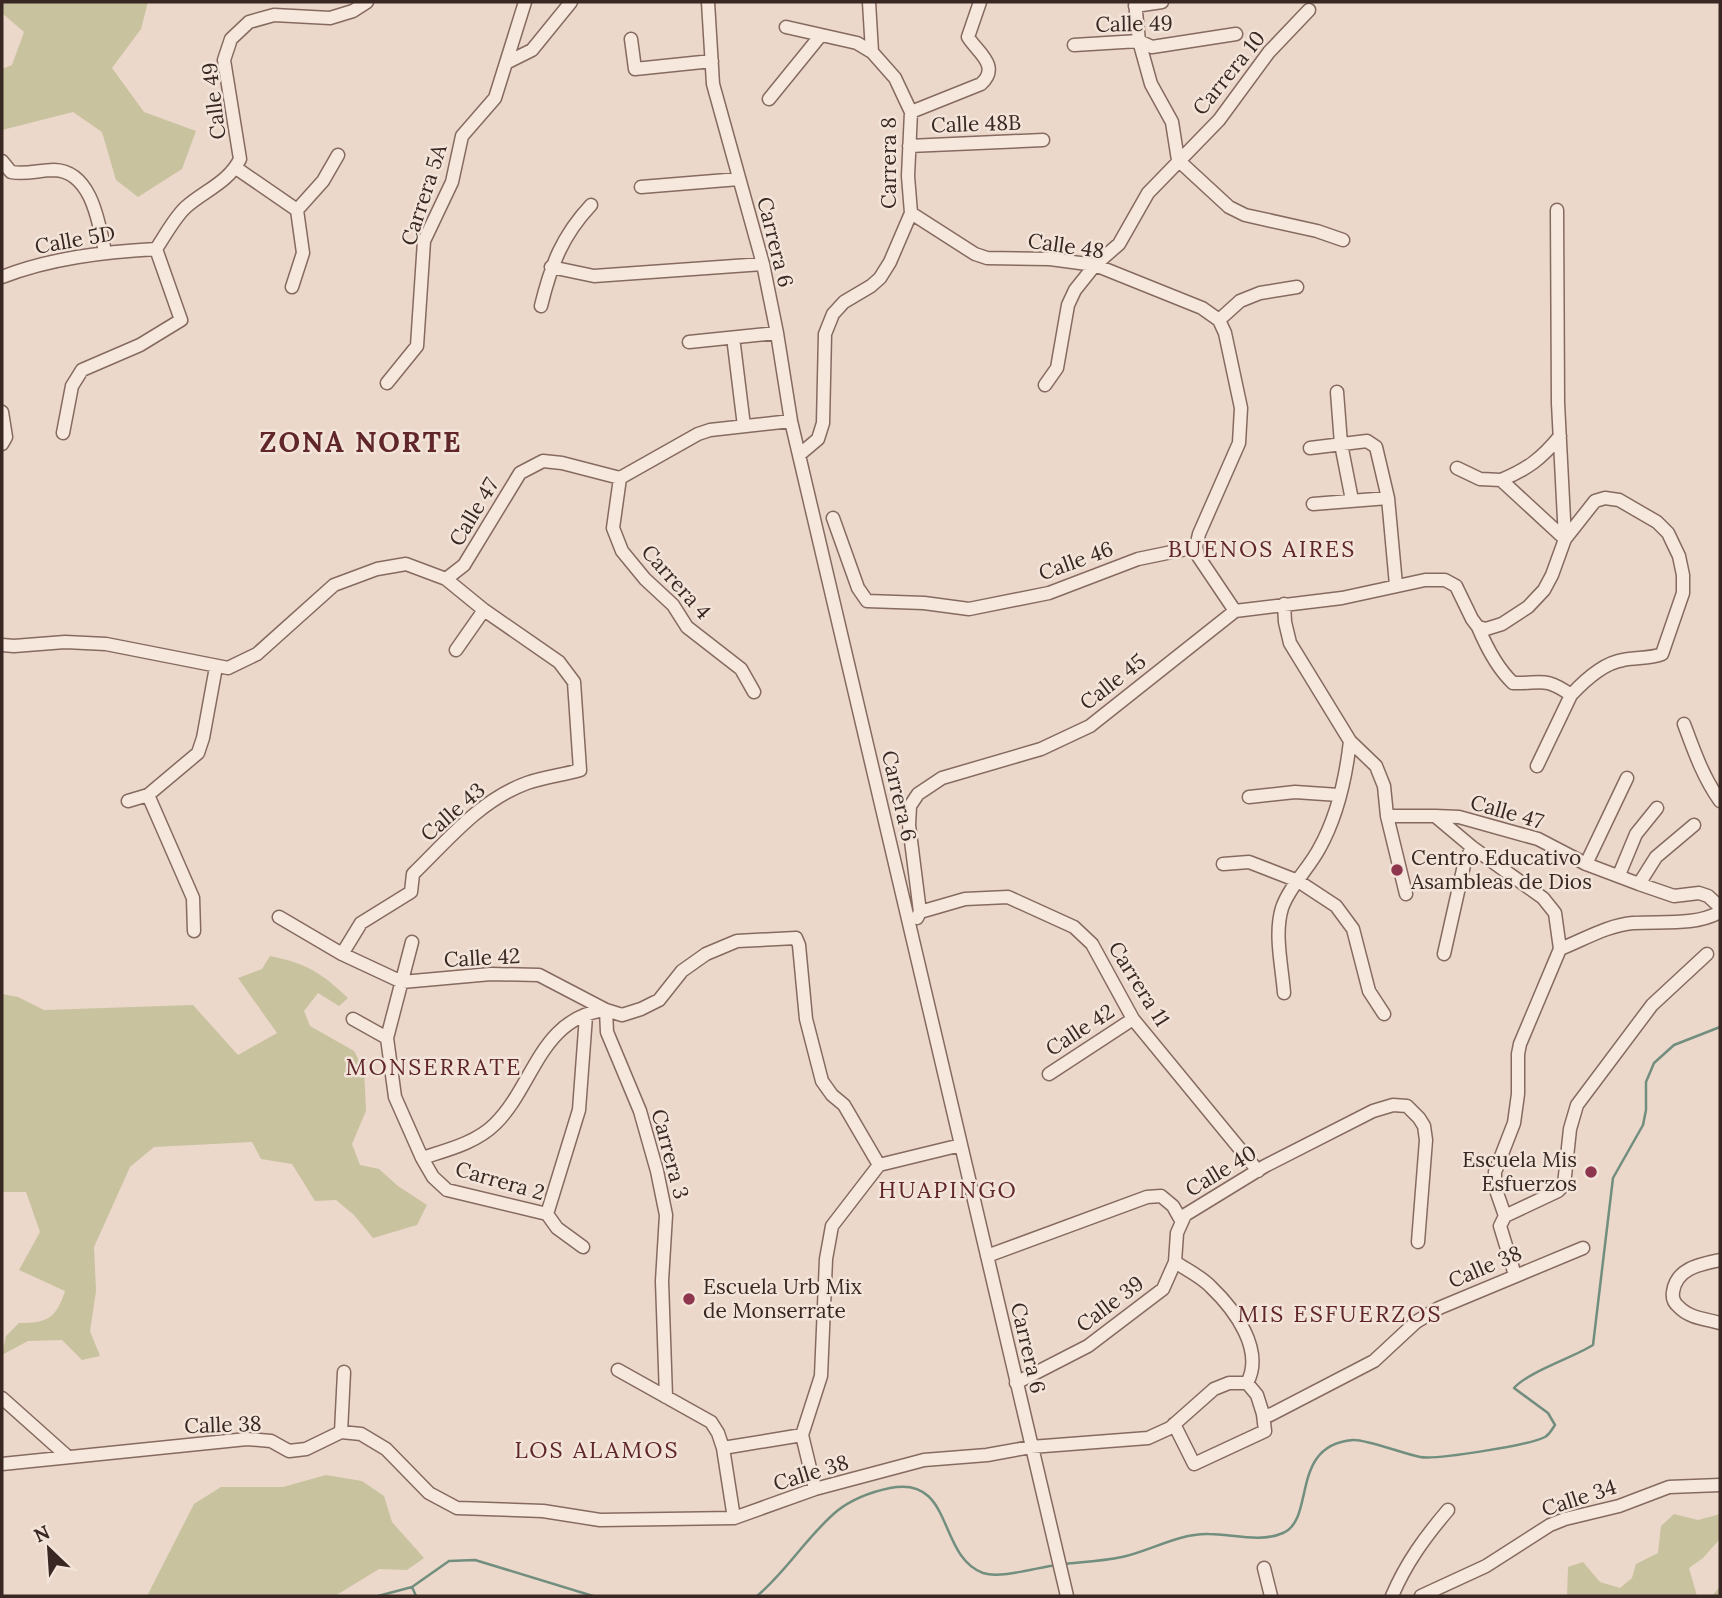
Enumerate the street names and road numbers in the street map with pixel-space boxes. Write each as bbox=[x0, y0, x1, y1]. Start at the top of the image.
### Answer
street label: Calle 49 bbox=[1095, 9, 1173, 38]
street label: Carrera 10 bbox=[1186, 25, 1271, 120]
street label: Calle 49 bbox=[195, 61, 232, 141]
street label: Calle 48B bbox=[930, 108, 1021, 139]
street label: Carrera 8 bbox=[875, 117, 902, 209]
street label: Carrera 5A bbox=[394, 140, 453, 249]
street label: Carrera 6 bbox=[751, 194, 800, 290]
street label: Calle 5D bbox=[33, 219, 117, 260]
street label: Calle 48 bbox=[1026, 227, 1106, 264]
street label: Calle 47 bbox=[443, 472, 505, 551]
street label: Calle 46 bbox=[1035, 535, 1117, 586]
street label: Carrera 4 bbox=[636, 539, 717, 625]
street label: Calle 45 bbox=[1074, 647, 1151, 716]
street label: Carrera 6 bbox=[876, 748, 923, 844]
street label: Calle 43 bbox=[415, 776, 491, 847]
street label: Calle 47 bbox=[1467, 788, 1547, 835]
street label: Carrera 11 bbox=[1103, 936, 1176, 1031]
street label: Calle 42 bbox=[443, 942, 521, 973]
street label: Calle 42 bbox=[1040, 997, 1119, 1062]
street label: Carrera 3 bbox=[646, 1106, 695, 1202]
street label: Calle 40 bbox=[1180, 1139, 1261, 1202]
street label: Carrera 2 bbox=[452, 1155, 548, 1206]
street label: Calle 38 bbox=[1444, 1239, 1526, 1294]
street label: Calle 39 bbox=[1071, 1269, 1149, 1338]
street label: Carrera 6 bbox=[1005, 1300, 1052, 1396]
street label: Calle 38 bbox=[184, 1410, 262, 1439]
street label: Calle 38 bbox=[770, 1448, 852, 1497]
street label: Calle 34 bbox=[1538, 1473, 1620, 1522]

